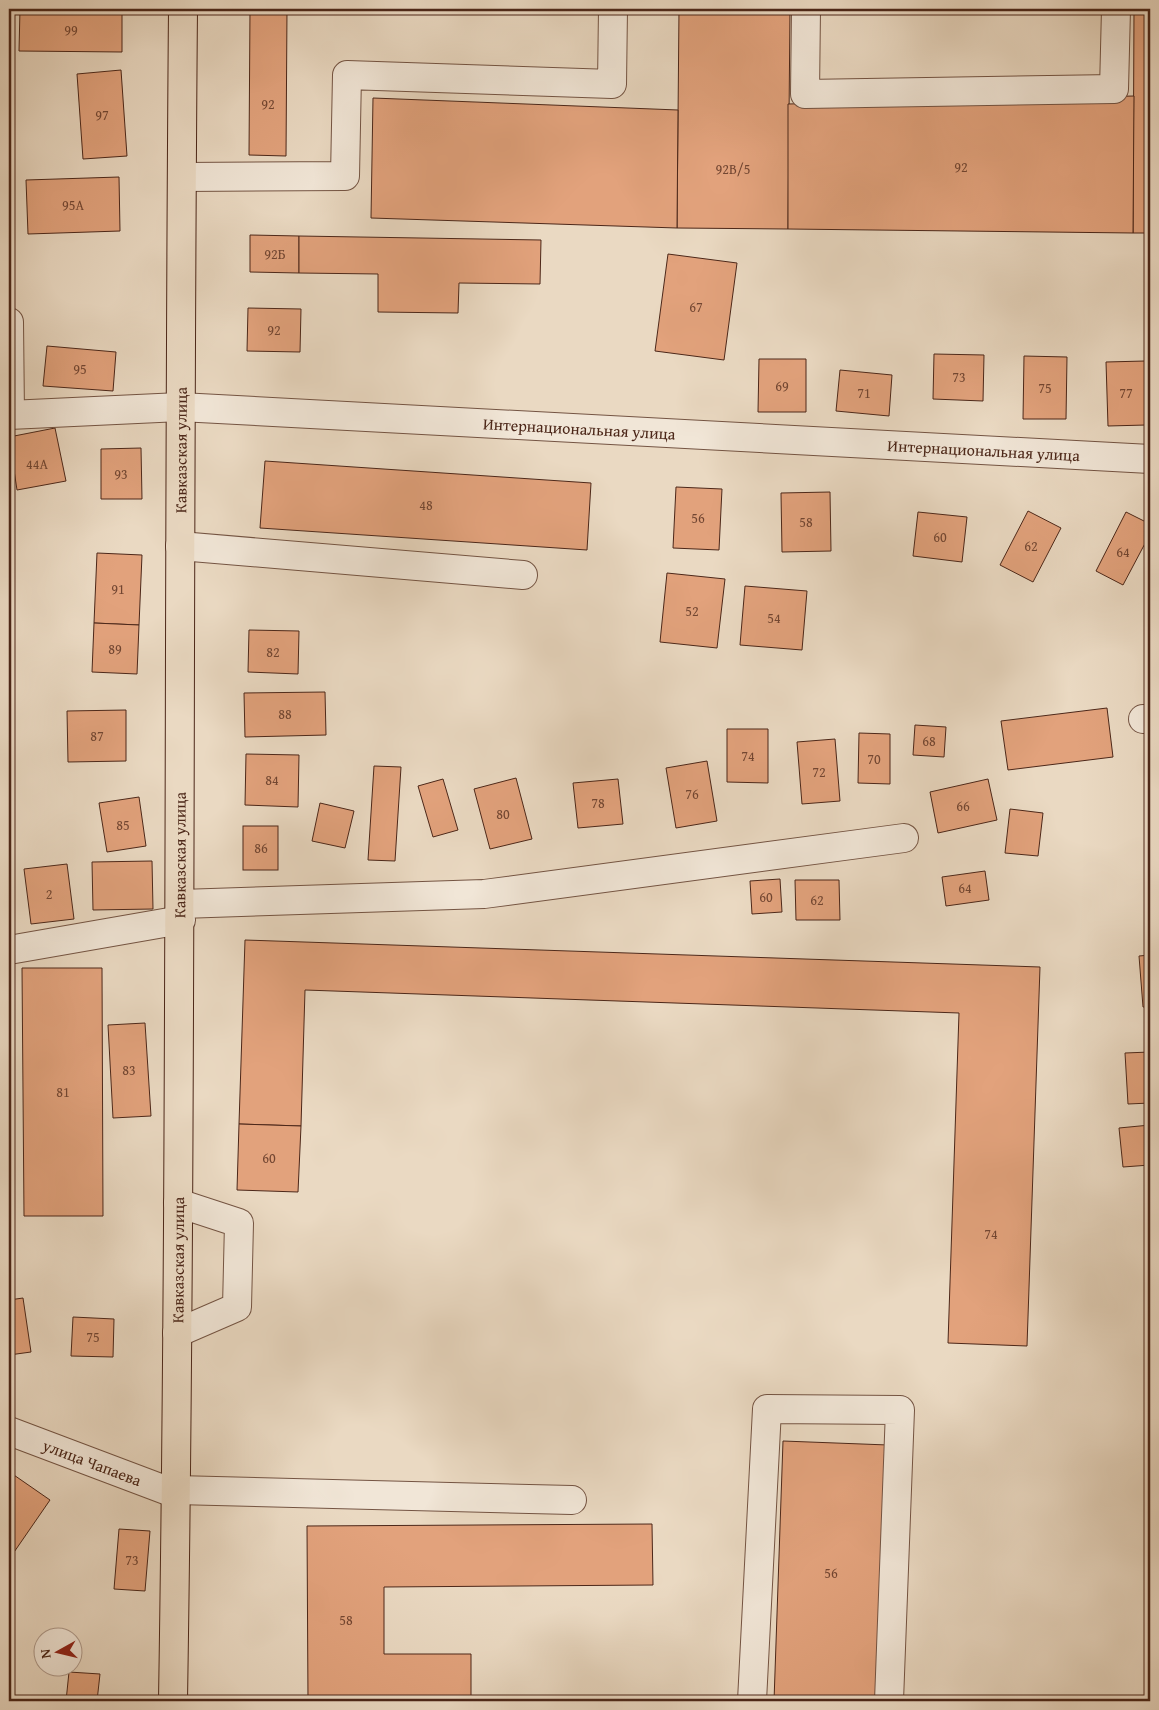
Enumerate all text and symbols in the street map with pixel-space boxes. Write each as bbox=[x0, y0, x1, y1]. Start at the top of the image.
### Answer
house number: 99 bbox=[64, 20, 78, 40]
house number: 92 bbox=[261, 94, 275, 114]
house number: 97 bbox=[95, 105, 109, 125]
house number: 92 bbox=[954, 157, 968, 177]
house number: 92В/5 bbox=[716, 159, 750, 179]
house number: 95А bbox=[62, 195, 84, 215]
house number: 92Б bbox=[264, 244, 286, 264]
house number: 67 bbox=[689, 297, 703, 317]
house number: 92 bbox=[267, 320, 281, 340]
house number: 95 bbox=[73, 359, 87, 379]
house number: 73 bbox=[952, 367, 966, 387]
house number: 69 bbox=[775, 376, 789, 396]
house number: 75 bbox=[1038, 378, 1052, 398]
house number: 71 bbox=[857, 383, 871, 403]
house number: 77 bbox=[1119, 383, 1133, 403]
street label: Кавказская улица bbox=[168, 387, 193, 513]
street label: Интернациональная улица bbox=[482, 411, 676, 446]
street label: Интернациональная улица bbox=[887, 433, 1081, 467]
house number: 44А bbox=[26, 454, 48, 474]
house number: 93 bbox=[114, 464, 128, 484]
house number: 48 bbox=[419, 495, 433, 515]
house number: 56 bbox=[691, 508, 705, 528]
house number: 58 bbox=[799, 512, 813, 532]
house number: 60 bbox=[933, 527, 947, 547]
house number: 62 bbox=[1024, 536, 1038, 556]
house number: 64 bbox=[1116, 542, 1130, 562]
house number: 91 bbox=[111, 579, 125, 599]
house number: 52 bbox=[685, 601, 699, 621]
house number: 54 bbox=[767, 608, 781, 628]
house number: 89 bbox=[108, 639, 122, 659]
house number: 82 bbox=[266, 642, 280, 662]
house number: 88 bbox=[278, 704, 292, 724]
house number: 87 bbox=[90, 726, 104, 746]
house number: 68 bbox=[922, 731, 936, 751]
house number: 74 bbox=[741, 746, 755, 766]
house number: 70 bbox=[867, 749, 881, 769]
house number: 72 bbox=[812, 762, 826, 782]
house number: 84 bbox=[265, 770, 279, 790]
house number: 76 bbox=[685, 784, 699, 804]
street label: Кавказская улица bbox=[167, 792, 192, 918]
house number: 78 bbox=[591, 793, 605, 813]
house number: 66 bbox=[956, 796, 970, 816]
house number: 80 bbox=[496, 804, 510, 824]
house number: 85 bbox=[116, 815, 130, 835]
house number: 86 bbox=[254, 838, 268, 858]
house number: 64 bbox=[958, 878, 972, 898]
house number: 2 bbox=[46, 884, 52, 904]
house number: 60 bbox=[759, 887, 773, 907]
house number: 62 bbox=[810, 890, 824, 910]
house number: 83 bbox=[122, 1060, 136, 1080]
house number: 81 bbox=[56, 1082, 70, 1102]
house number: 60 bbox=[262, 1148, 276, 1168]
street label: Кавказская улица bbox=[165, 1196, 190, 1323]
house number: 74 bbox=[984, 1224, 998, 1244]
house number: 75 bbox=[86, 1327, 100, 1347]
street label: улица Чапаева bbox=[39, 1433, 145, 1492]
house number: 73 bbox=[125, 1550, 139, 1570]
house number: 56 bbox=[824, 1563, 838, 1583]
house number: 58 bbox=[339, 1610, 353, 1630]
north arrow bbox=[32, 1628, 82, 1678]
text: N bbox=[34, 1647, 56, 1660]

